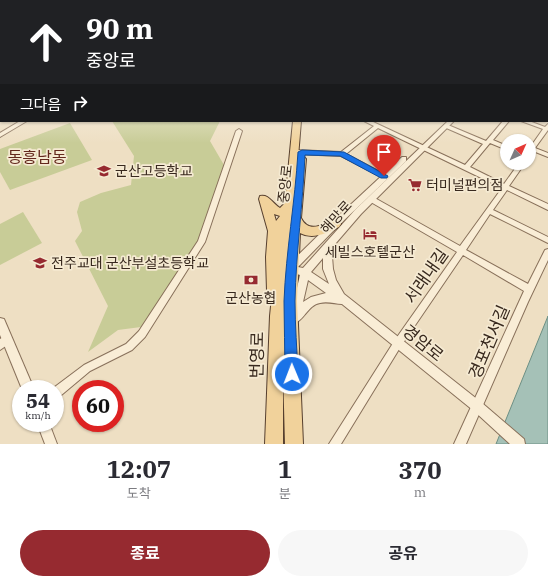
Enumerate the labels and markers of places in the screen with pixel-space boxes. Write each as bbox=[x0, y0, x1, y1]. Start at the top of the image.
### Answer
pin bbox=[367, 135, 401, 176]
place label: 군산고등학교 bbox=[115, 162, 192, 180]
school or university icon: 군산고등학교 bbox=[96, 163, 112, 179]
place label: 터미널편의점 bbox=[426, 176, 503, 194]
supermarket icon: 터미널편의점 bbox=[407, 177, 423, 193]
hotel icon: 세빌스호텔군산 bbox=[362, 226, 378, 242]
place label: 세빌스호텔군산 bbox=[325, 243, 415, 261]
place label: 전주교대 군산부설초등학교 bbox=[51, 254, 209, 272]
school or university icon: 전주교대 군산부설초등학교 bbox=[32, 255, 48, 271]
bank icon: 군산농협 bbox=[243, 272, 259, 288]
place label: 군산농협 bbox=[225, 289, 277, 307]

